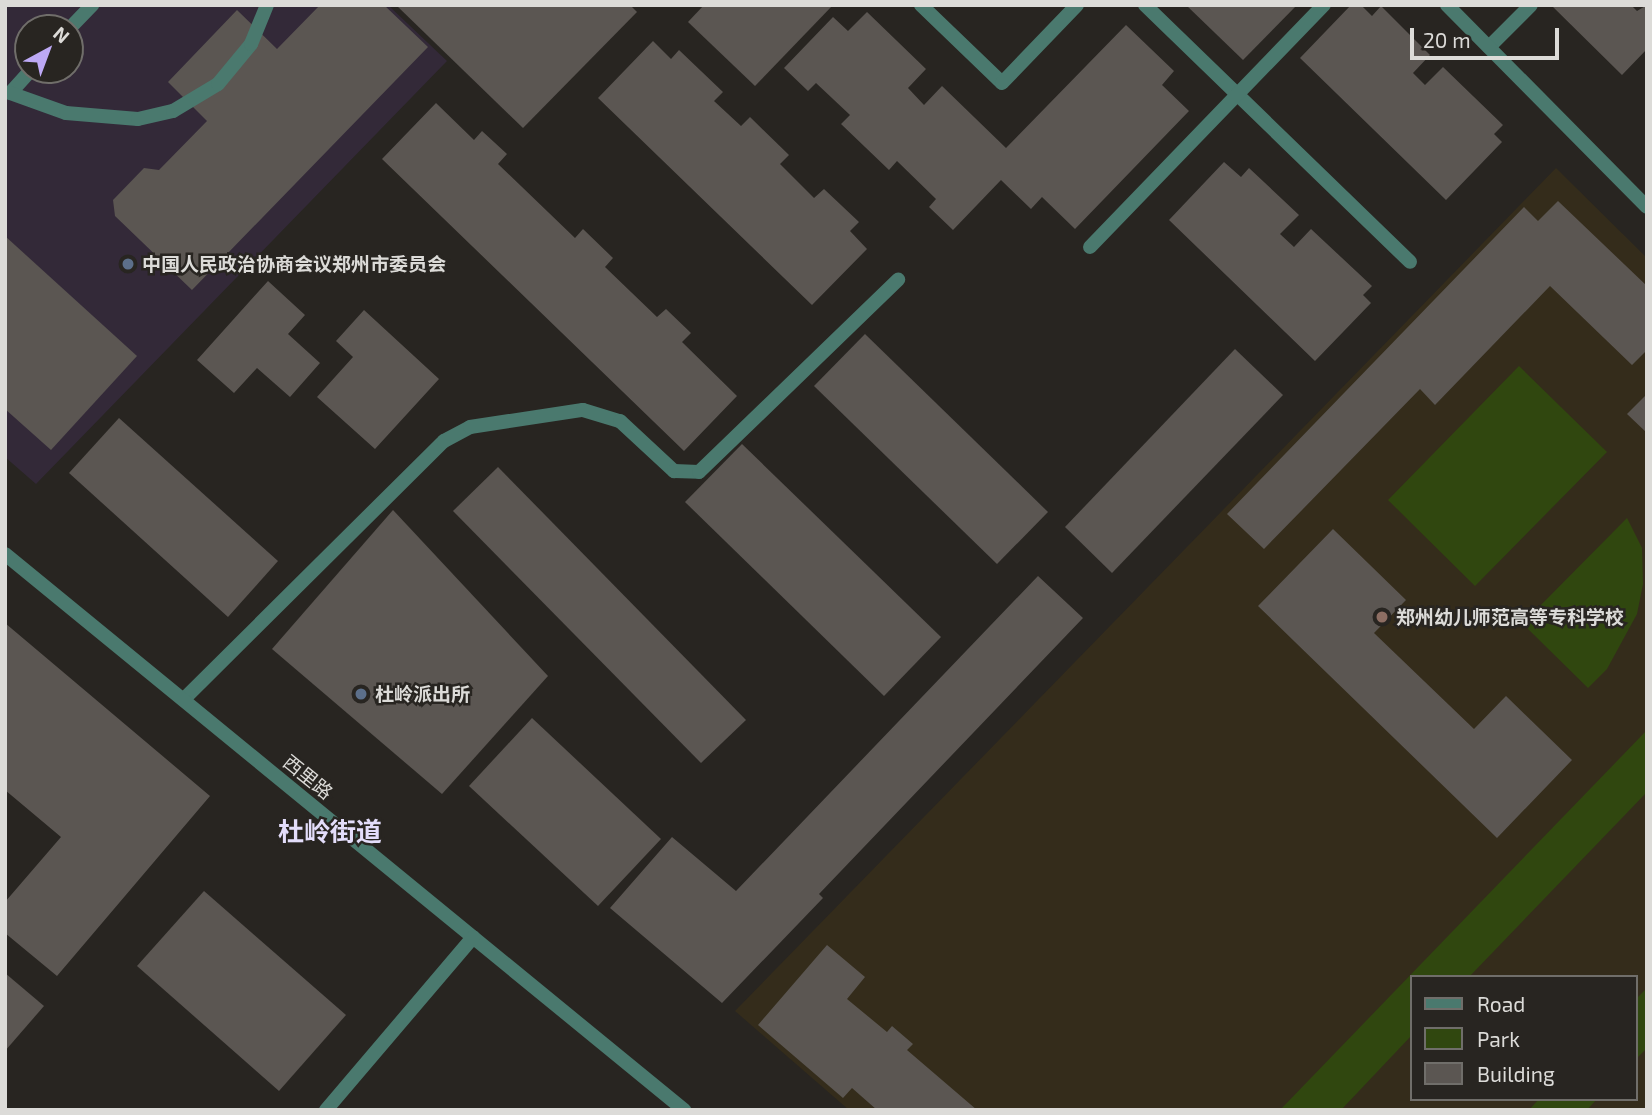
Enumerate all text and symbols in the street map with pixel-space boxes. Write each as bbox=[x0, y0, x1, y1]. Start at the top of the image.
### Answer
north arrow bbox=[14, 14, 84, 84]
scale bar bbox=[1414, 14, 1563, 58]
text: N bbox=[49, 21, 75, 47]
text: 20 m bbox=[1423, 27, 1471, 52]
place label: 中国人民政治协商会议郑州市委员会 bbox=[142, 253, 446, 275]
marker: 中国人民政治协商会议郑州市委员会 bbox=[120, 256, 136, 272]
place label: 郑州幼儿师范高等专科学校 bbox=[1396, 606, 1624, 628]
marker: 郑州幼儿师范高等专科学校 bbox=[1374, 609, 1390, 625]
place label: 杜岭派出所 bbox=[375, 683, 470, 705]
marker: 杜岭派出所 bbox=[353, 686, 369, 702]
street label: 西里路 bbox=[279, 750, 337, 804]
district label: 杜岭街道 bbox=[278, 815, 382, 847]
legend bbox=[1410, 975, 1638, 1101]
text: Road bbox=[1477, 991, 1525, 1016]
text: Park bbox=[1477, 1026, 1520, 1051]
text: Building bbox=[1477, 1061, 1555, 1086]

